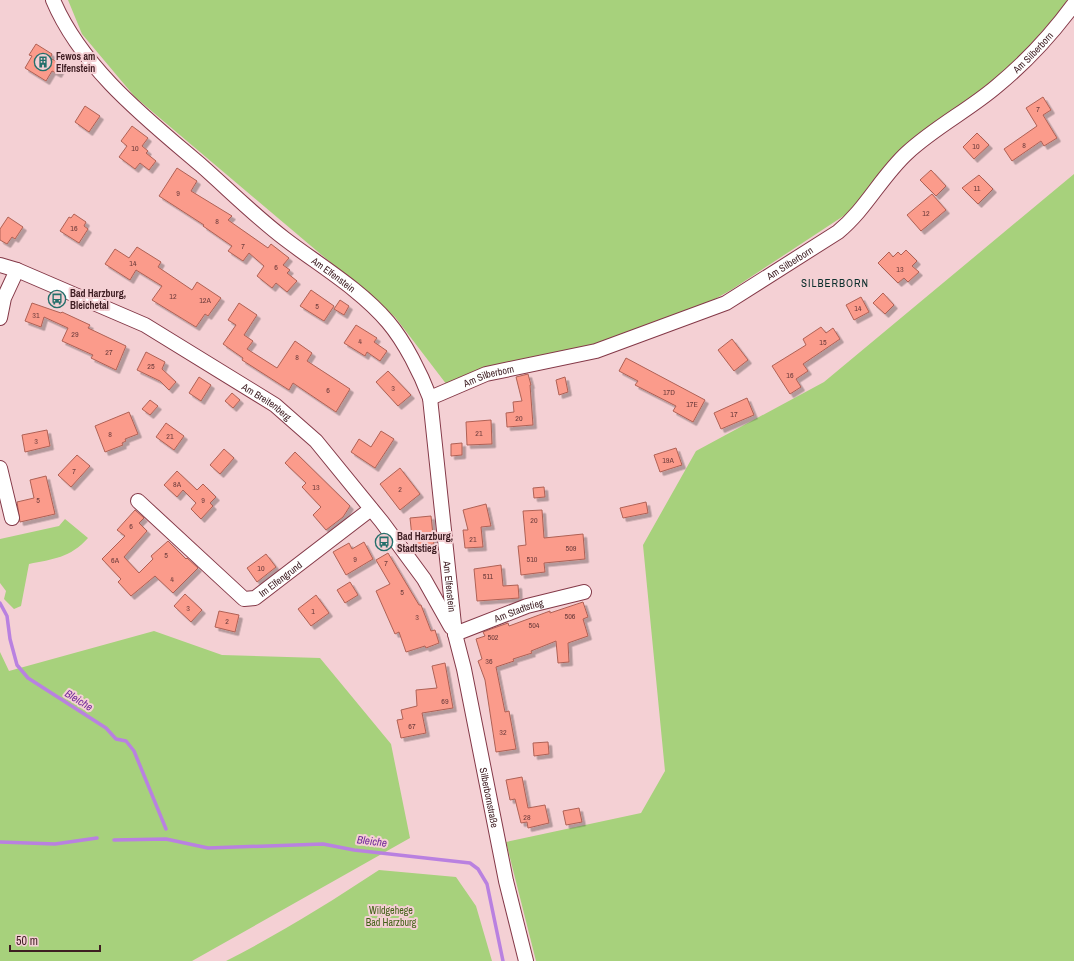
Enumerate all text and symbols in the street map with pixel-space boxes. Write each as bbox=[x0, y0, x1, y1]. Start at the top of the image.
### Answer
street label: Am Silberborn bbox=[1009, 29, 1056, 77]
place label: Fewos am Elfenstein bbox=[56, 50, 95, 75]
building icon: Fewos am Elfenstein bbox=[33, 52, 53, 72]
house number: 7 bbox=[1036, 104, 1040, 114]
house number: 8 bbox=[1022, 140, 1026, 150]
house number: 10 bbox=[972, 141, 980, 151]
house number: 10 bbox=[131, 143, 139, 153]
house number: 11 bbox=[974, 183, 981, 193]
house number: 9 bbox=[176, 188, 180, 198]
house number: 12 bbox=[922, 208, 930, 218]
house number: 8 bbox=[215, 216, 219, 226]
house number: 16 bbox=[70, 223, 78, 233]
house number: 7 bbox=[241, 241, 245, 251]
street label: Am Silberborn bbox=[763, 244, 815, 283]
street label: Am Elfenstein bbox=[308, 254, 358, 295]
house number: 14 bbox=[129, 258, 137, 268]
house number: 6 bbox=[274, 262, 278, 272]
house number: 13 bbox=[896, 264, 904, 274]
district label: SILBERBORN bbox=[801, 276, 869, 290]
place label: Bad Harzburg, Bleichetal bbox=[70, 287, 126, 312]
bus stop icon: Bad Harzburg, Bleichetal bbox=[47, 289, 67, 309]
house number: 12 bbox=[169, 291, 177, 301]
house number: 12A bbox=[199, 295, 211, 305]
house number: 5 bbox=[315, 301, 319, 311]
house number: 14 bbox=[854, 303, 862, 313]
house number: 31 bbox=[32, 310, 40, 320]
house number: 29 bbox=[71, 329, 79, 339]
house number: 4 bbox=[358, 336, 362, 346]
house number: 15 bbox=[819, 337, 827, 347]
house number: 27 bbox=[105, 347, 113, 357]
house number: 8 bbox=[295, 352, 299, 362]
house number: 25 bbox=[147, 361, 155, 371]
street label: Am Silberborn bbox=[461, 362, 515, 390]
house number: 16 bbox=[786, 370, 794, 380]
street label: Am Breitenberg bbox=[239, 380, 294, 424]
house number: 3 bbox=[391, 383, 395, 393]
house number: 6 bbox=[326, 385, 330, 395]
house number: 17D bbox=[663, 387, 675, 397]
house number: 17E bbox=[686, 399, 698, 409]
house number: 17 bbox=[730, 409, 738, 419]
house number: 20 bbox=[515, 413, 523, 423]
house number: 21 bbox=[475, 428, 483, 438]
house number: 8 bbox=[108, 429, 112, 439]
house number: 21 bbox=[166, 431, 174, 441]
house number: 3 bbox=[34, 436, 38, 446]
house number: 19A bbox=[662, 455, 674, 465]
house number: 7 bbox=[72, 466, 76, 476]
house number: 8A bbox=[173, 479, 182, 489]
house number: 13 bbox=[312, 482, 320, 492]
house number: 2 bbox=[398, 484, 402, 494]
house number: 5 bbox=[36, 495, 40, 505]
house number: 9 bbox=[201, 495, 205, 505]
house number: 20 bbox=[530, 515, 538, 525]
house number: 6 bbox=[129, 521, 133, 531]
place label: Bad Harzburg, Stadtstieg bbox=[397, 530, 453, 555]
bus stop icon: Bad Harzburg, Stadtstieg bbox=[374, 532, 394, 552]
house number: 21 bbox=[469, 534, 477, 544]
house number: 509 bbox=[566, 543, 577, 553]
house number: 5 bbox=[164, 550, 168, 560]
house number: 9 bbox=[353, 554, 357, 564]
house number: 510 bbox=[527, 554, 538, 564]
house number: 6A bbox=[111, 555, 120, 565]
street label: Im Elfengrund bbox=[256, 558, 305, 600]
house number: 7 bbox=[384, 558, 388, 568]
street label: Am Elfenstein bbox=[440, 559, 459, 613]
house number: 10 bbox=[257, 563, 265, 573]
house number: 511 bbox=[483, 571, 494, 581]
house number: 4 bbox=[170, 574, 174, 584]
house number: 5 bbox=[400, 587, 404, 597]
street label: Am Stadtstieg bbox=[491, 596, 545, 626]
house number: 3 bbox=[186, 603, 190, 613]
house number: 1 bbox=[311, 606, 315, 616]
house number: 506 bbox=[565, 611, 576, 621]
house number: 3 bbox=[415, 612, 419, 622]
house number: 2 bbox=[225, 616, 229, 626]
house number: 504 bbox=[529, 620, 540, 630]
house number: 502 bbox=[488, 632, 499, 642]
house number: 36 bbox=[485, 656, 493, 666]
water label: Bleiche bbox=[63, 686, 95, 714]
house number: 69 bbox=[441, 696, 449, 706]
house number: 67 bbox=[408, 721, 416, 731]
house number: 32 bbox=[499, 727, 507, 737]
street label: Silberbornstraße bbox=[477, 766, 501, 829]
house number: 28 bbox=[523, 812, 531, 822]
water label: Bleiche bbox=[356, 832, 388, 850]
park label: Wildgehege Bad Harzburg bbox=[366, 904, 417, 929]
scale bar bbox=[10, 927, 100, 953]
text: 50 m bbox=[16, 933, 38, 949]

